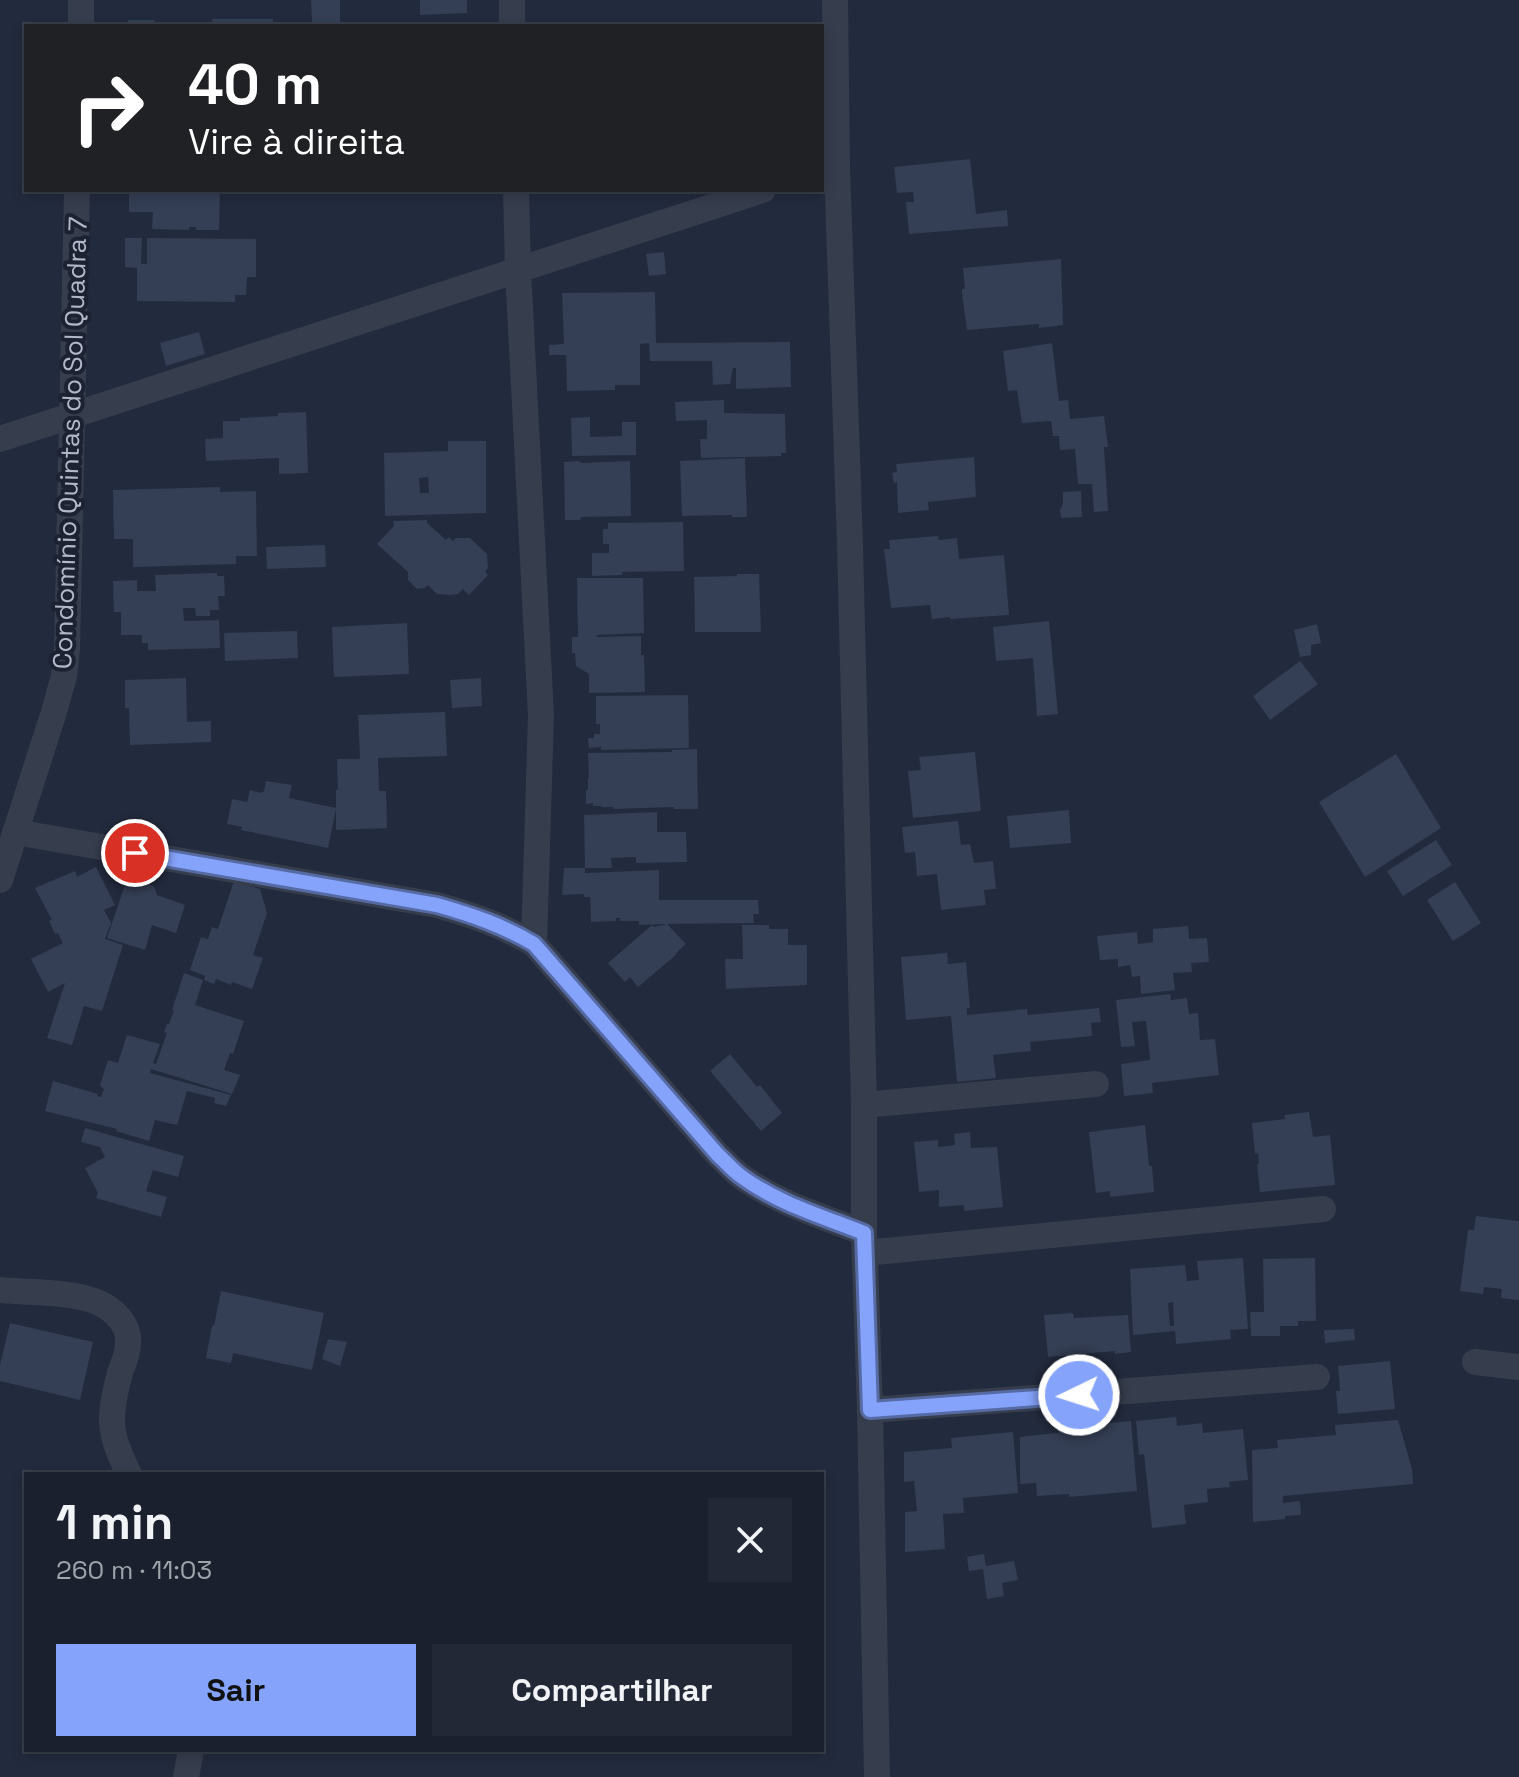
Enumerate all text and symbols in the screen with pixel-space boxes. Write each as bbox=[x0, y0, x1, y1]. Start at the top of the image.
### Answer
text: 40 m bbox=[188, 49, 322, 120]
icon: right bbox=[56, 56, 160, 160]
text: Vire à direita bbox=[188, 119, 405, 165]
street label: Condomínio Quintas do Sol Quadra 7 bbox=[45, 216, 95, 670]
pin bbox=[101, 819, 169, 887]
icon: arrive bbox=[113, 831, 157, 875]
position arrow bbox=[1037, 1353, 1121, 1437]
text: 1 min bbox=[56, 1492, 173, 1553]
button: close bbox=[708, 1498, 792, 1582]
text: 260 m · 11:03 bbox=[56, 1553, 212, 1587]
button: Sair bbox=[56, 1644, 416, 1736]
button: Compartilhar bbox=[432, 1644, 792, 1736]

